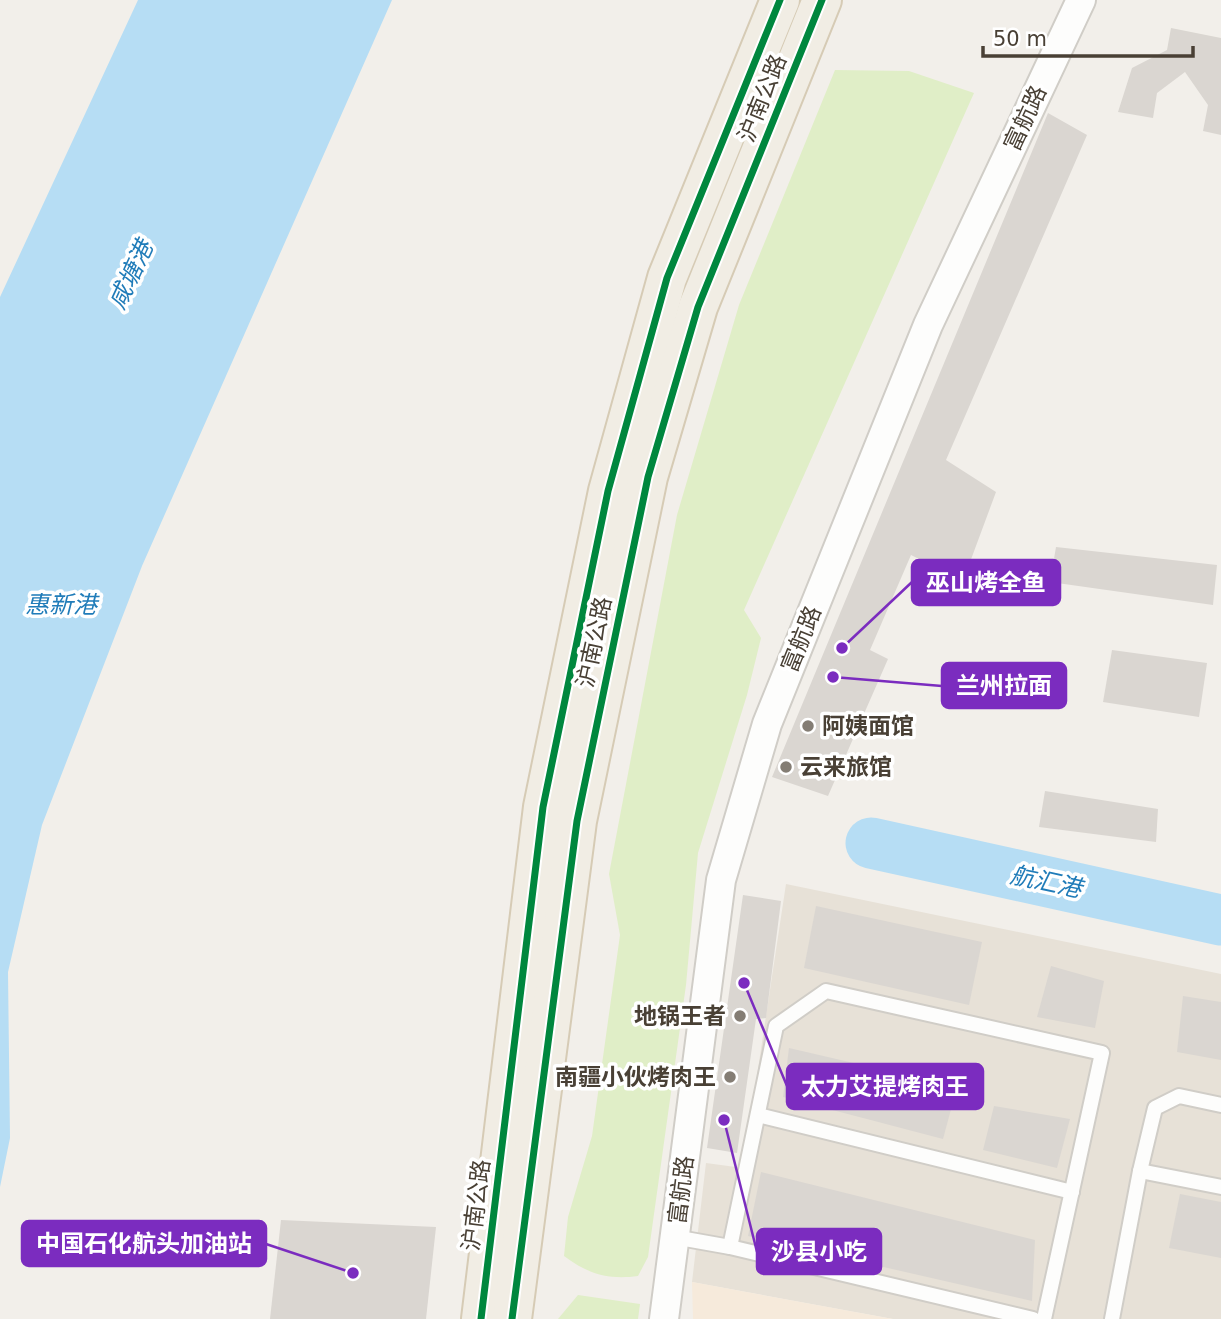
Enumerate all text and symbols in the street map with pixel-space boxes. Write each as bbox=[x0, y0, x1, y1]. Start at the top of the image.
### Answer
scale bar bbox=[983, 14, 1193, 58]
text: 50 m bbox=[993, 27, 1047, 51]
street label: 沪南公路 bbox=[733, 50, 791, 146]
street label: 富航路 bbox=[999, 81, 1051, 155]
water label: 咸塘港 bbox=[103, 234, 160, 314]
callout: 巫山烤全鱼 bbox=[912, 560, 1060, 605]
text: 巫山烤全鱼 bbox=[926, 569, 1046, 597]
water label: 惠新港 bbox=[25, 591, 100, 619]
street label: 沪南公路 bbox=[572, 594, 616, 690]
street label: 富航路 bbox=[776, 602, 826, 676]
callout: 兰州拉面 bbox=[942, 663, 1066, 708]
text: 兰州拉面 bbox=[956, 672, 1052, 700]
place label: 阿姨面馆 bbox=[822, 713, 914, 739]
marker: 阿姨面馆 bbox=[800, 718, 816, 734]
place label: 云来旅馆 bbox=[800, 754, 892, 780]
marker: 云来旅馆 bbox=[778, 759, 794, 775]
water label: 航汇港 bbox=[1008, 861, 1087, 904]
place label: 地锅王者 bbox=[634, 1003, 726, 1029]
marker: 地锅王者 bbox=[732, 1008, 748, 1024]
place label: 南疆小伙烤肉王 bbox=[555, 1064, 716, 1090]
callout: 太力艾提烤肉王 bbox=[787, 1064, 983, 1109]
marker: 南疆小伙烤肉王 bbox=[722, 1069, 738, 1085]
text: 太力艾提烤肉王 bbox=[801, 1073, 969, 1101]
street label: 富航路 bbox=[664, 1154, 698, 1226]
street label: 沪南公路 bbox=[457, 1158, 495, 1252]
callout: 中国石化航头加油站 bbox=[22, 1221, 266, 1266]
callout: 沙县小吃 bbox=[757, 1229, 881, 1274]
text: 中国石化航头加油站 bbox=[36, 1230, 252, 1258]
text: 沙县小吃 bbox=[771, 1238, 867, 1266]

